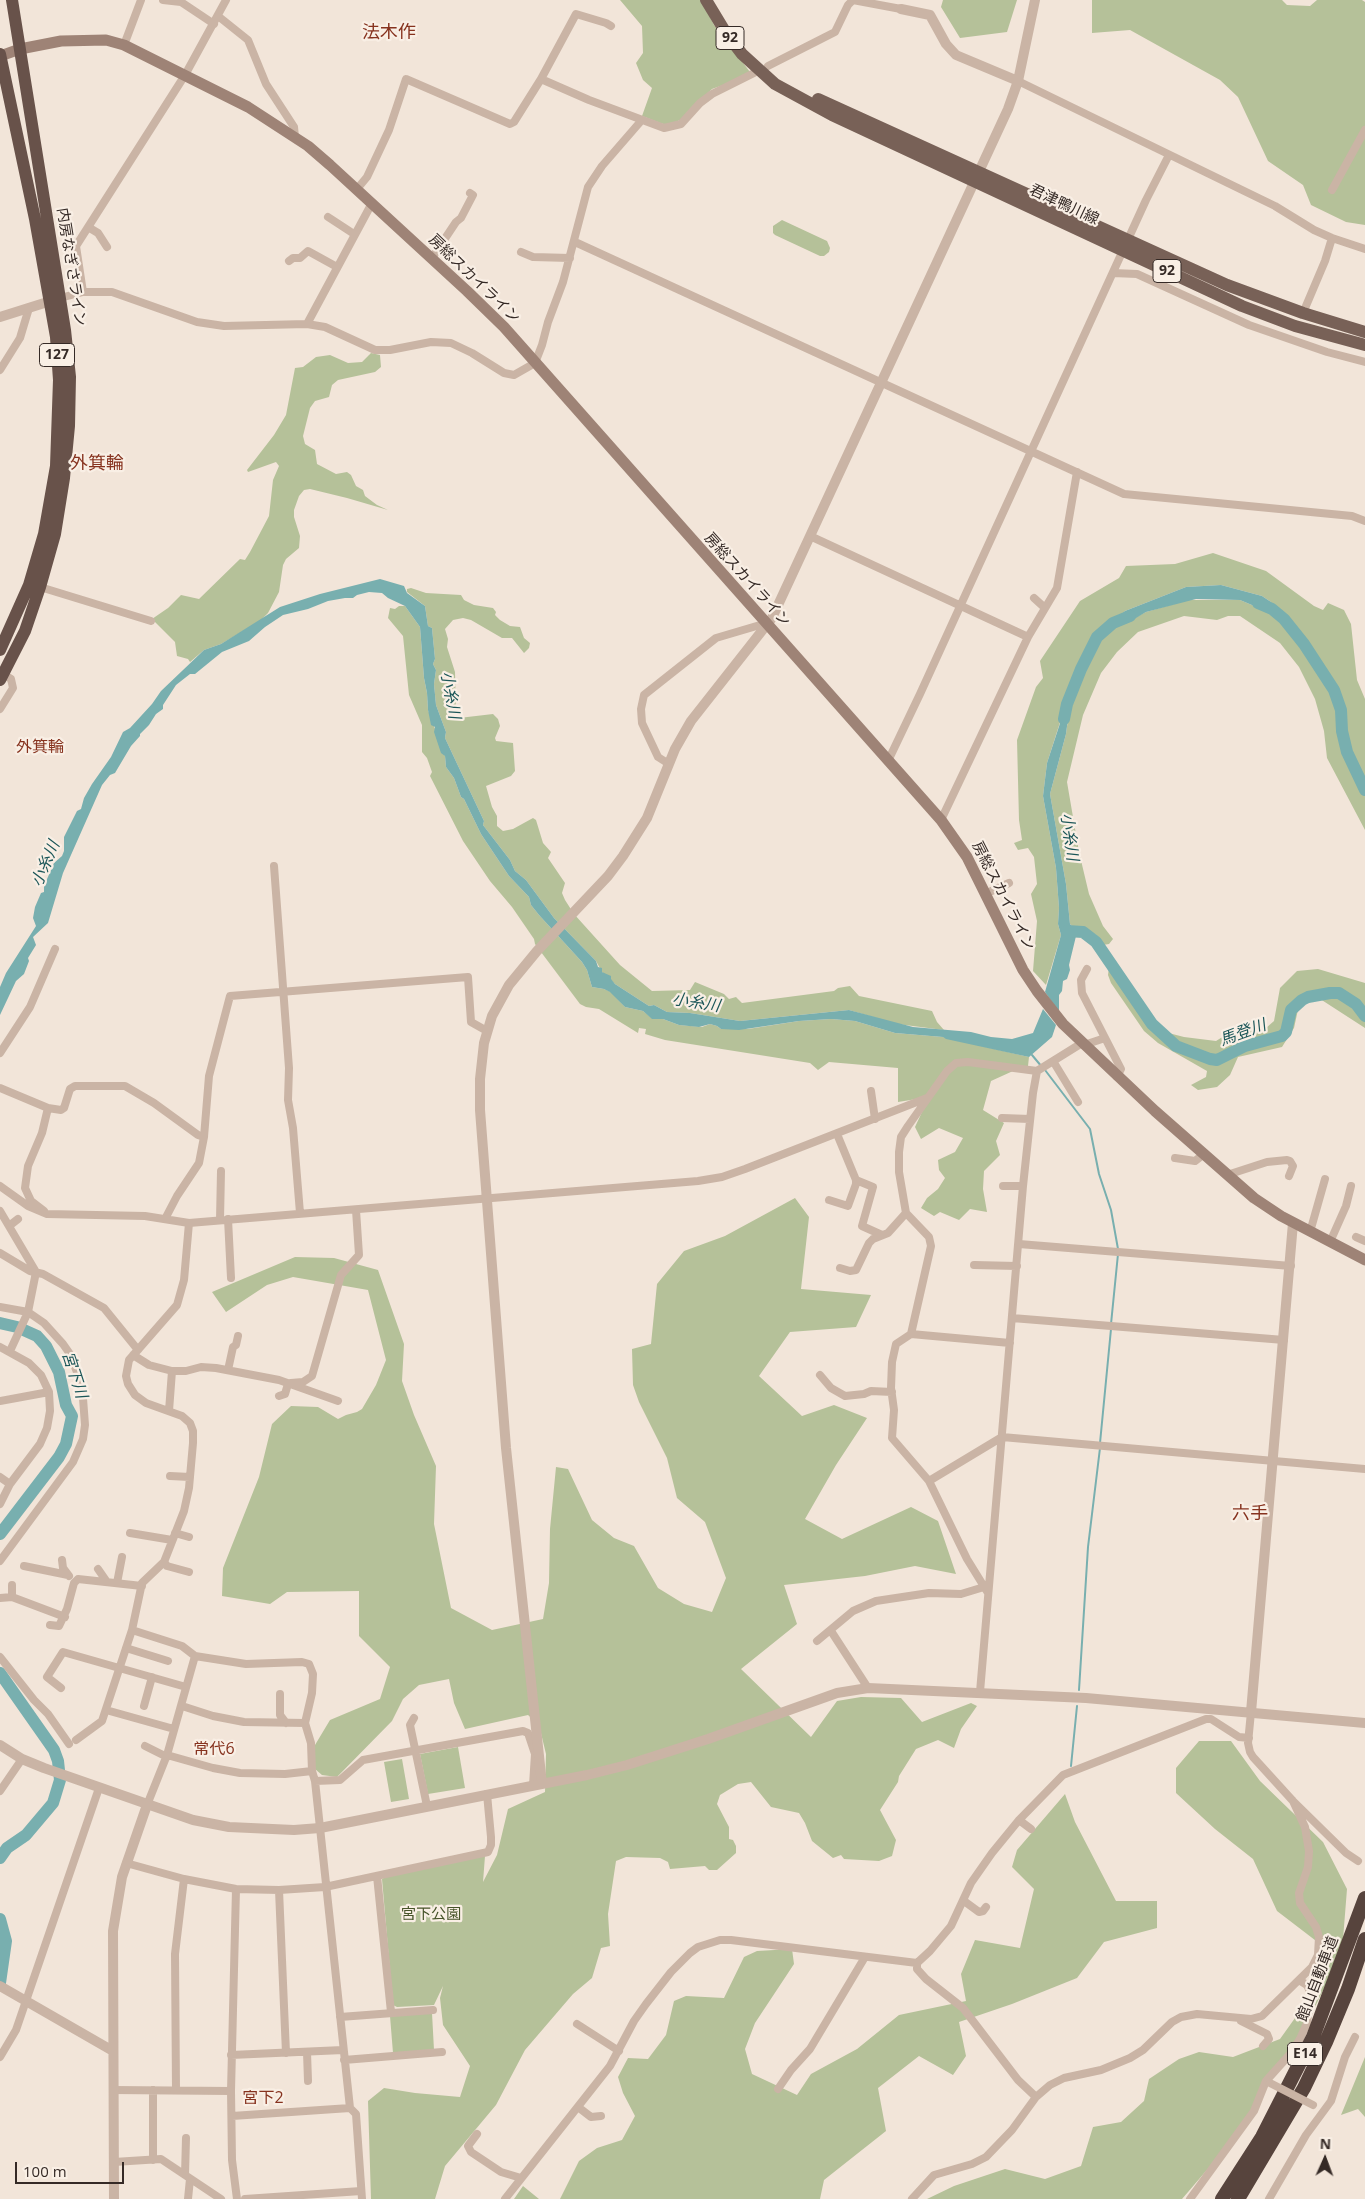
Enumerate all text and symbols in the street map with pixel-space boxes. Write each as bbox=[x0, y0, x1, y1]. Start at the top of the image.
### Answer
district label: 法木作 bbox=[362, 22, 416, 44]
road number: 92 bbox=[716, 26, 744, 49]
street label: 君津鴨川線 bbox=[1026, 181, 1102, 229]
street label: 内房なぎさライン bbox=[53, 206, 89, 328]
street label: 房総スカイライン bbox=[425, 231, 523, 327]
road number: 92 bbox=[1153, 260, 1181, 282]
road number: 127 bbox=[40, 344, 74, 366]
district label: 外箕輪 bbox=[70, 453, 124, 475]
street label: 房総スカイライン bbox=[700, 529, 794, 631]
water label: 小糸川 bbox=[436, 670, 464, 720]
district label: 外箕輪 bbox=[16, 737, 64, 757]
water label: 小糸川 bbox=[1056, 812, 1082, 862]
water label: 小糸川 bbox=[28, 838, 64, 890]
street label: 房総スカイライン bbox=[968, 838, 1038, 954]
water label: 小糸川 bbox=[671, 990, 721, 1016]
water label: 馬登川 bbox=[1217, 1016, 1269, 1050]
water label: 宮下川 bbox=[57, 1349, 91, 1401]
district label: 六手 bbox=[1232, 1503, 1268, 1525]
district label: 常代6 bbox=[193, 1739, 235, 1759]
park label: 宮下公園 bbox=[401, 1906, 461, 1924]
street label: 館山自動車道 bbox=[1293, 1934, 1343, 2024]
road number: E14 bbox=[1288, 2042, 1322, 2066]
district label: 宮下2 bbox=[242, 2088, 284, 2108]
north arrow bbox=[1300, 2134, 1350, 2184]
text: N bbox=[1320, 2134, 1332, 2153]
scale bar bbox=[18, 2152, 126, 2184]
text: 100 m bbox=[23, 2161, 67, 2181]

